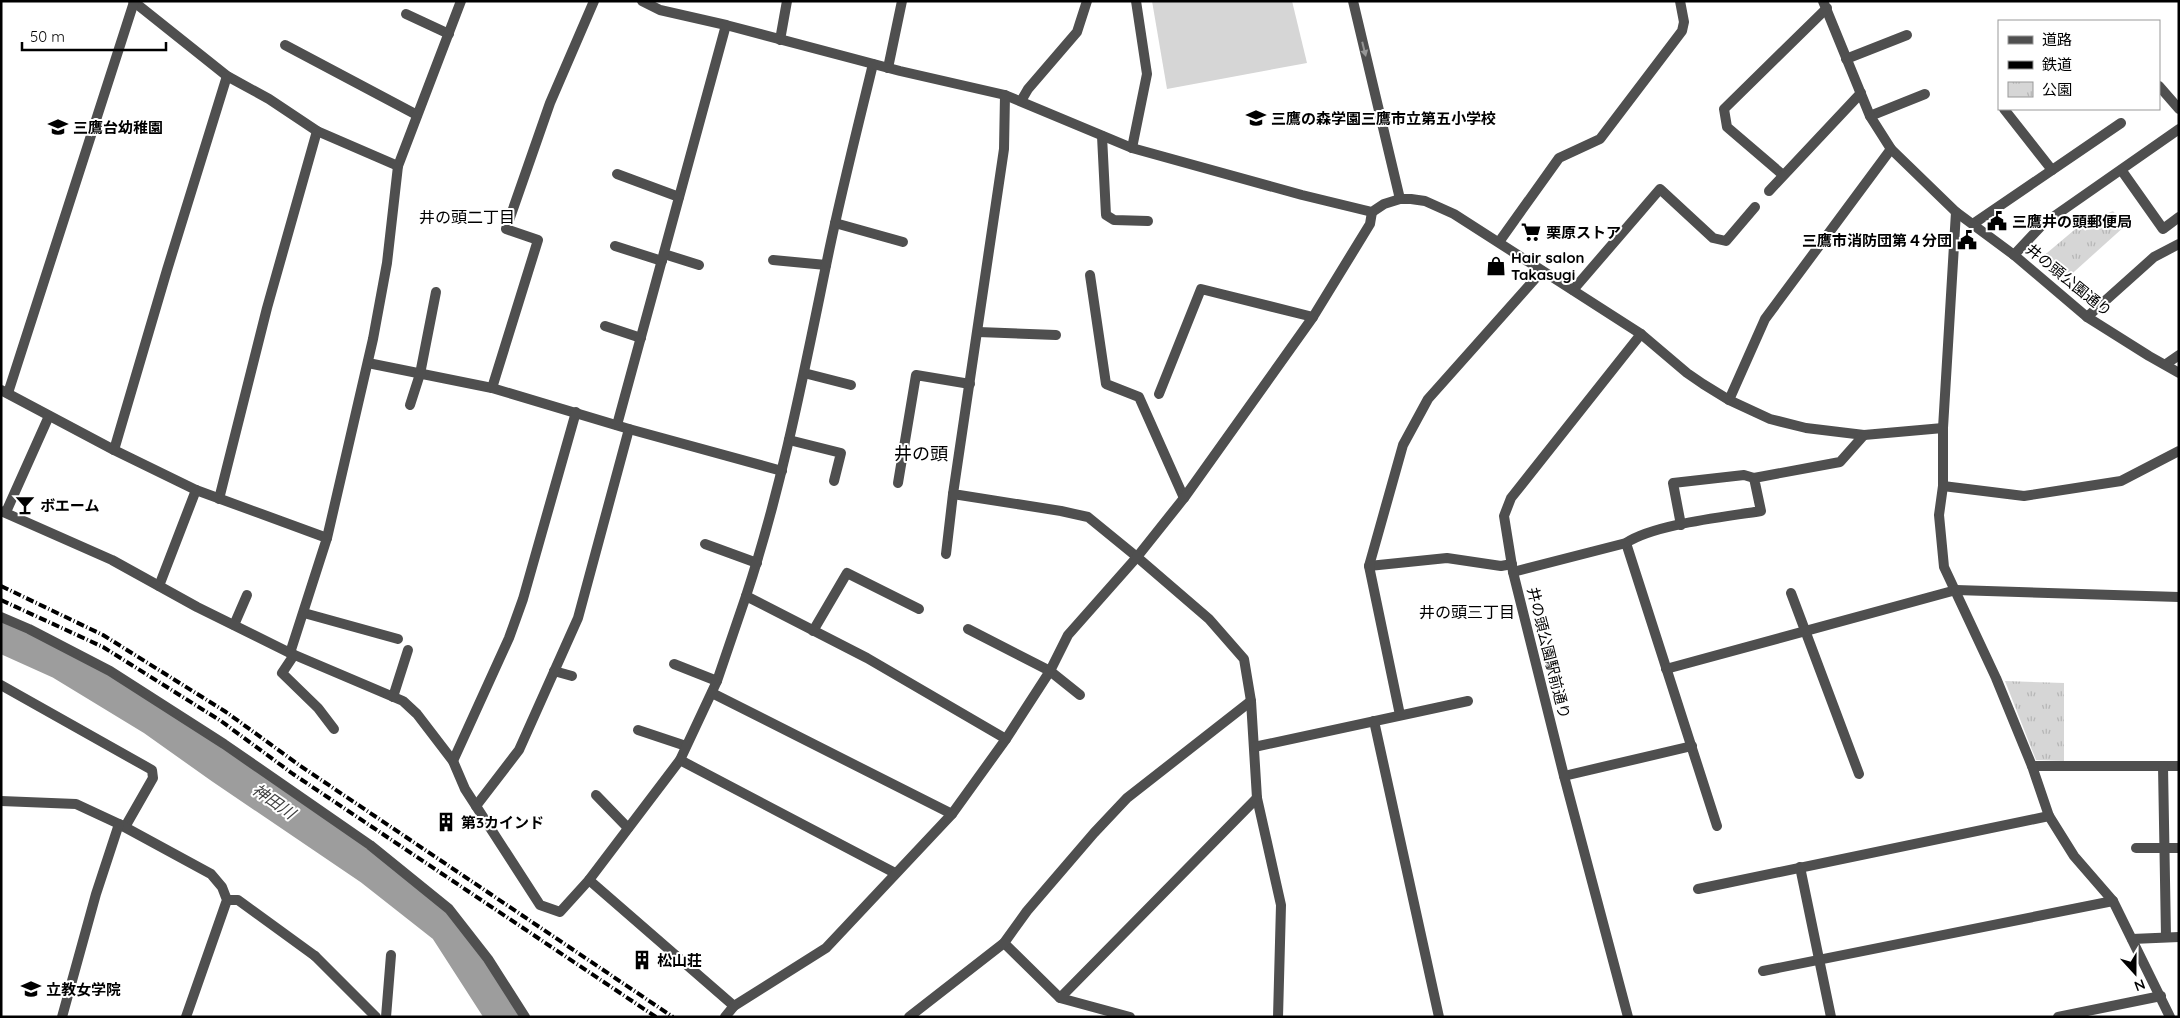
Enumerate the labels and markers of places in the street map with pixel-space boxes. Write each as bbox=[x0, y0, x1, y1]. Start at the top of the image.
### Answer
school or university icon: 三鷹の森学園三鷹市立第五小学校 bbox=[1245, 107, 1267, 129]
place label: 三鷹の森学園三鷹市立第五小学校 bbox=[1271, 109, 1496, 128]
school or university icon: 三鷹台幼稚園 bbox=[47, 116, 69, 138]
place label: 三鷹台幼稚園 bbox=[73, 118, 163, 137]
public building icon: 三鷹井の頭郵便局 bbox=[1986, 210, 2008, 232]
place label: 三鷹井の頭郵便局 bbox=[2012, 212, 2132, 231]
supermarket icon: 栗原ストア bbox=[1520, 221, 1542, 243]
place label: 栗原ストア bbox=[1546, 223, 1621, 242]
public building icon: 三鷹市消防団第４分団 bbox=[1956, 229, 1978, 251]
place label: 三鷹市消防団第４分団 bbox=[1802, 231, 1952, 250]
place label: Hair salon Takasugi bbox=[1511, 248, 1584, 284]
shop icon: Hair salon Takasugi bbox=[1485, 255, 1507, 277]
bar icon: ボエーム bbox=[14, 494, 36, 516]
place label: ボエーム bbox=[40, 496, 100, 515]
building icon: 第3カインド bbox=[435, 811, 457, 833]
place label: 第3カインド bbox=[461, 813, 544, 832]
building icon: 松山荘 bbox=[631, 949, 653, 971]
place label: 松山荘 bbox=[657, 951, 702, 970]
school or university icon: 立教女学院 bbox=[20, 978, 42, 1000]
place label: 立教女学院 bbox=[46, 980, 121, 999]

